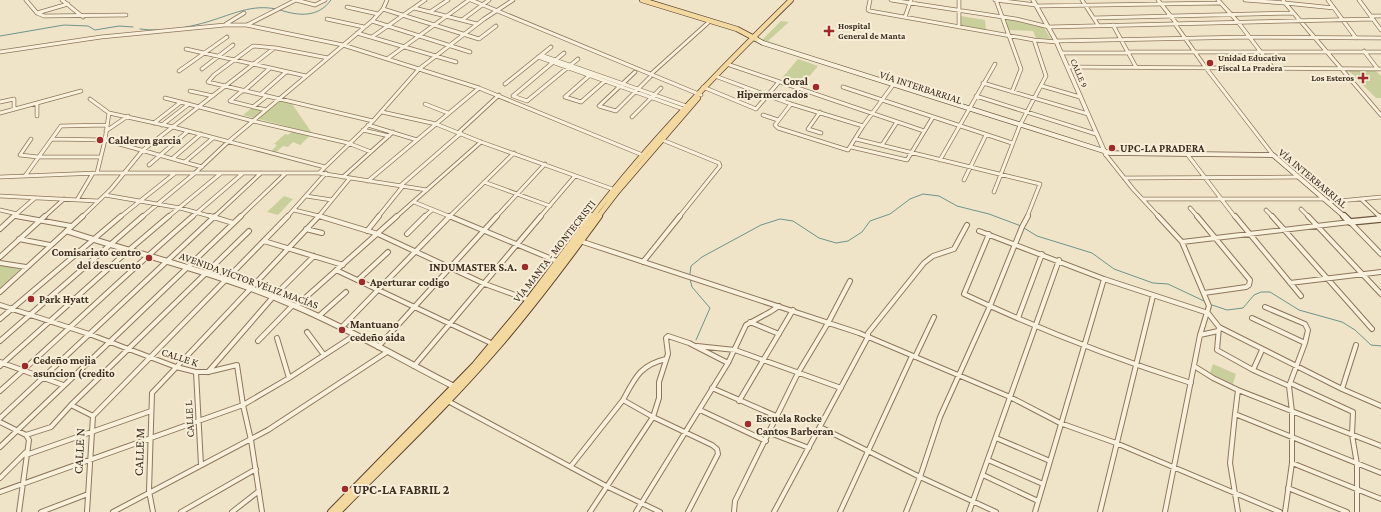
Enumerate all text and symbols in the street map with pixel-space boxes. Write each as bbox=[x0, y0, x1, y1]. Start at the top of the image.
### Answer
place label: Hospital General de Manta bbox=[838, 21, 906, 41]
marker: Hospital General de Manta bbox=[823, 25, 835, 37]
place label: Unidad Educativa Fiscal La Pradera bbox=[1218, 53, 1287, 73]
street label: CALLE 9 bbox=[1068, 57, 1090, 89]
marker: Unidad Educativa Fiscal La Pradera bbox=[1205, 58, 1215, 68]
street label: VÍA INTERBARRIAL bbox=[878, 68, 964, 106]
marker: Los Esteros bbox=[1357, 72, 1369, 84]
place label: Los Esteros bbox=[1311, 73, 1354, 83]
place label: Coral Hipermercados bbox=[737, 75, 809, 100]
marker: Coral Hipermercados bbox=[811, 82, 821, 92]
place label: Calderon garcia bbox=[108, 134, 182, 146]
marker: Calderon garcia bbox=[95, 135, 105, 145]
place label: UPC-LA PRADERA bbox=[1120, 142, 1205, 154]
marker: UPC-LA PRADERA bbox=[1107, 143, 1117, 153]
street label: VÍA INTERBARRIAL bbox=[1276, 146, 1350, 211]
street label: VÍA MANTA - MONTECRISTI bbox=[510, 197, 598, 305]
place label: Comisariato centro del descuento bbox=[52, 246, 141, 271]
street label: AVENIDA VÍCTOR VÉLIZ MACÍAS bbox=[178, 249, 320, 311]
marker: Comisariato centro del descuento bbox=[144, 253, 154, 263]
place label: INDUMASTER S.A. bbox=[429, 261, 517, 273]
marker: INDUMASTER S.A. bbox=[520, 262, 530, 272]
place label: Aperturar codigo bbox=[369, 276, 450, 288]
marker: Aperturar codigo bbox=[357, 277, 367, 287]
place label: Park Hyatt bbox=[39, 293, 89, 305]
marker: Park Hyatt bbox=[26, 294, 36, 304]
place label: Mantuano cedeño aida bbox=[350, 318, 406, 343]
marker: Mantuano cedeño aida bbox=[337, 325, 347, 335]
street label: CALLE K bbox=[160, 345, 201, 369]
place label: Cedeño mejia asuncion (credito bbox=[33, 354, 115, 380]
marker: Cedeño mejia asuncion (credito bbox=[20, 361, 30, 371]
street label: CALLE L bbox=[182, 400, 196, 438]
place label: Escuela Rocke Cantos Barberan bbox=[756, 412, 834, 437]
marker: Escuela Rocke Cantos Barberan bbox=[743, 419, 753, 429]
street label: CALLE M bbox=[131, 427, 147, 476]
street label: CALLE N bbox=[70, 428, 88, 474]
place label: UPC-LA FABRIL 2 bbox=[353, 482, 450, 497]
marker: UPC-LA FABRIL 2 bbox=[340, 484, 350, 494]

